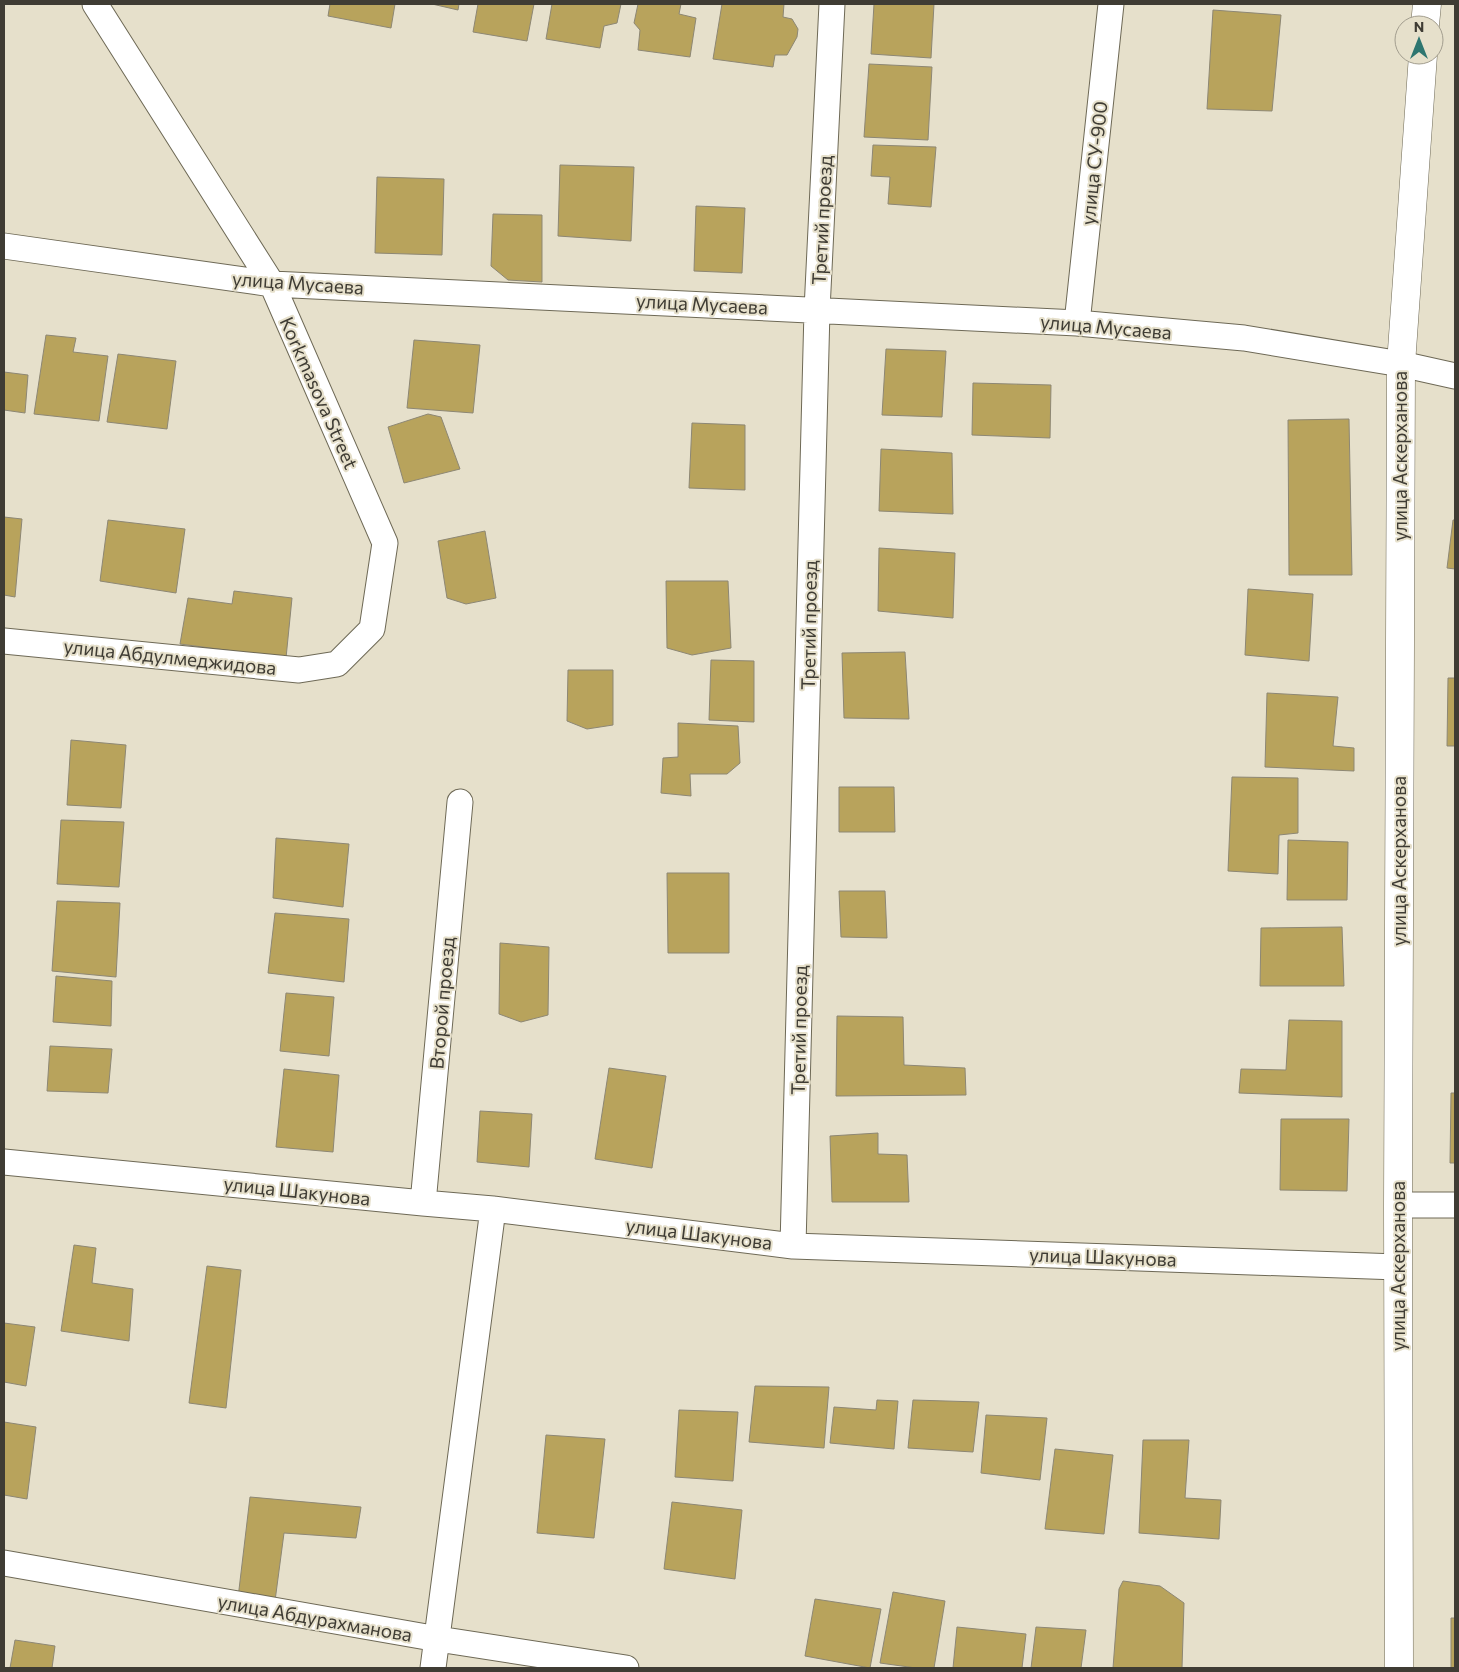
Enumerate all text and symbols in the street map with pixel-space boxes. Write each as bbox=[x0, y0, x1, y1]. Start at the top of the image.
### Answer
north arrow bbox=[1394, 15, 1444, 65]
text: N bbox=[1414, 18, 1424, 35]
street label: улица СУ-900 bbox=[1076, 100, 1111, 226]
street label: Третий проезд bbox=[807, 155, 836, 285]
street label: улица Мусаева bbox=[231, 266, 365, 299]
street label: улица Мусаева bbox=[636, 289, 768, 318]
street label: улица Мусаева bbox=[1039, 309, 1173, 344]
street label: Korkmasova Street bbox=[276, 313, 363, 473]
street label: улица Аскерханова bbox=[1388, 371, 1411, 541]
street label: Третий проезд bbox=[796, 560, 821, 690]
street label: улица Абдулмеджидова bbox=[63, 634, 278, 679]
street label: улица Аскерханова bbox=[1387, 776, 1410, 946]
street label: Второй проезд bbox=[424, 936, 459, 1070]
street label: Третий проезд bbox=[786, 965, 811, 1095]
street label: улица Шакунова bbox=[223, 1171, 372, 1210]
street label: улица Аскерханова bbox=[1386, 1181, 1409, 1351]
street label: улица Шакунова bbox=[624, 1213, 774, 1254]
street label: улица Шакунова bbox=[1029, 1242, 1177, 1271]
street label: улица Абдурахманова bbox=[216, 1589, 414, 1646]

